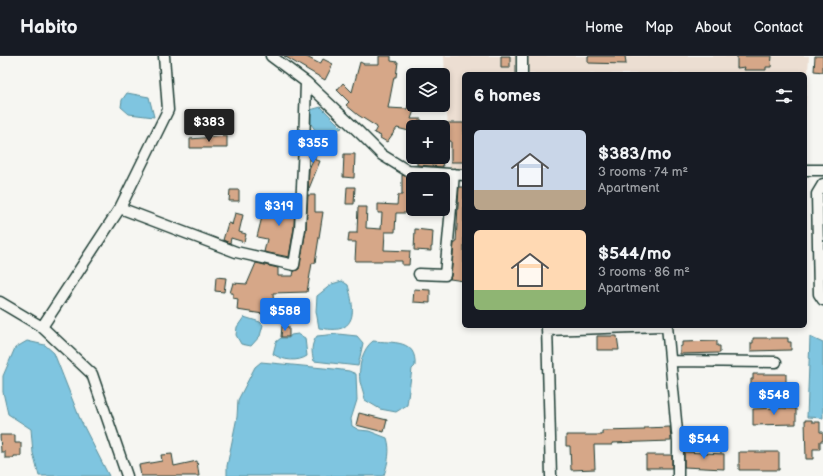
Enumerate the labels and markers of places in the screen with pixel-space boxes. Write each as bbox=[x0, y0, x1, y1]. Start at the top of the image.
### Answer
pin: $383 bbox=[185, 109, 233, 143]
pin: $355 bbox=[289, 130, 337, 164]
pin: $319 bbox=[255, 193, 303, 227]
pin: $588 bbox=[261, 298, 309, 332]
pin: $548 bbox=[750, 382, 798, 416]
pin: $544 bbox=[680, 426, 728, 460]

